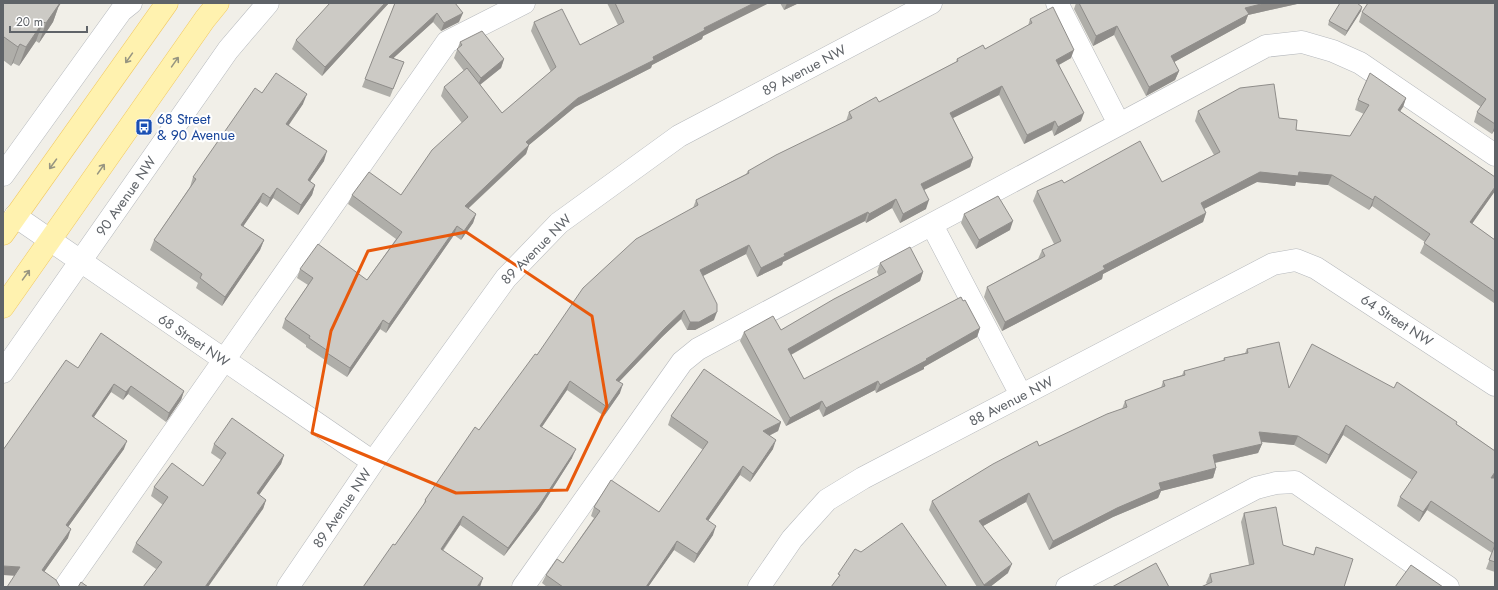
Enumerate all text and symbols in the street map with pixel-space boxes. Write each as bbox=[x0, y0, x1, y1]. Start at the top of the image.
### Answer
scale bar bbox=[10, 8, 87, 34]
text: 20 m bbox=[16, 13, 43, 31]
street label: 89 Avenue NW bbox=[758, 39, 850, 101]
one-way arrow bbox=[125, 52, 133, 63]
one-way arrow bbox=[171, 57, 179, 68]
place label: 68 Street & 90 Avenue bbox=[157, 109, 235, 145]
bus stop icon: 68 Street & 90 Avenue bbox=[134, 117, 154, 137]
street label: 90 Avenue NW bbox=[91, 152, 161, 240]
one-way arrow bbox=[49, 158, 57, 169]
one-way arrow bbox=[97, 164, 105, 175]
street label: 89 Avenue NW bbox=[496, 209, 576, 289]
one-way arrow bbox=[22, 270, 30, 281]
street label: 64 Street NW bbox=[1357, 289, 1437, 351]
street label: 68 Street NW bbox=[154, 309, 234, 371]
street label: 88 Avenue NW bbox=[965, 371, 1057, 431]
street label: 89 Avenue NW bbox=[308, 464, 376, 552]

